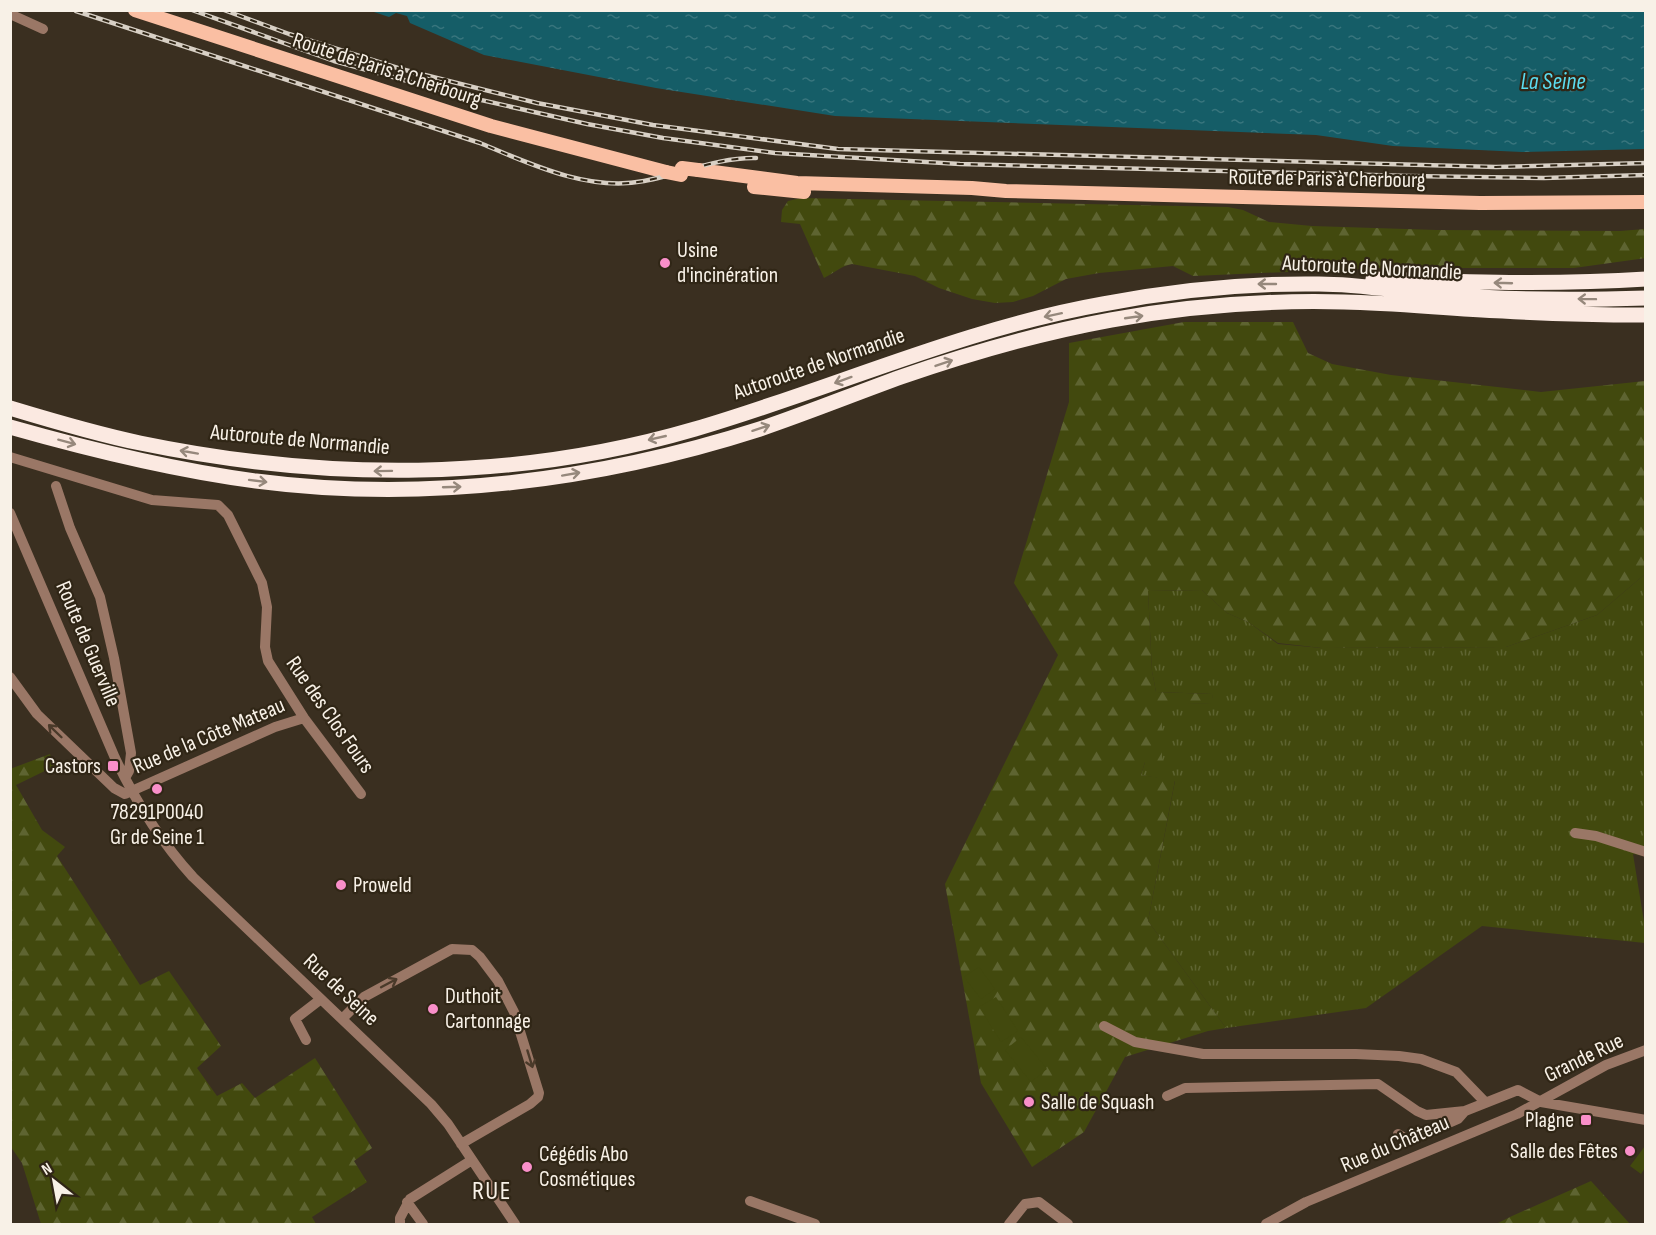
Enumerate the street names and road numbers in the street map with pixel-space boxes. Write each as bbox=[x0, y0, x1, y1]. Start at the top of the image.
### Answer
street label: Route de Paris à Cherbourg bbox=[289, 27, 485, 113]
street label: Route de Paris à Cherbourg bbox=[1228, 164, 1426, 194]
street label: Autoroute de Normandie bbox=[1281, 250, 1462, 286]
street label: Autoroute de Normandie bbox=[729, 322, 908, 406]
street label: Autoroute de Normandie bbox=[208, 419, 391, 461]
street label: Route de Guerville bbox=[49, 577, 127, 711]
street label: Rue des Clos Fours bbox=[280, 651, 380, 779]
street label: Rue de la Côte Mateau bbox=[129, 692, 289, 780]
street label: Rue de Seine bbox=[297, 948, 385, 1032]
street label: Grande Rue bbox=[1540, 1027, 1628, 1089]
street label: Rue du Château bbox=[1337, 1109, 1453, 1179]

